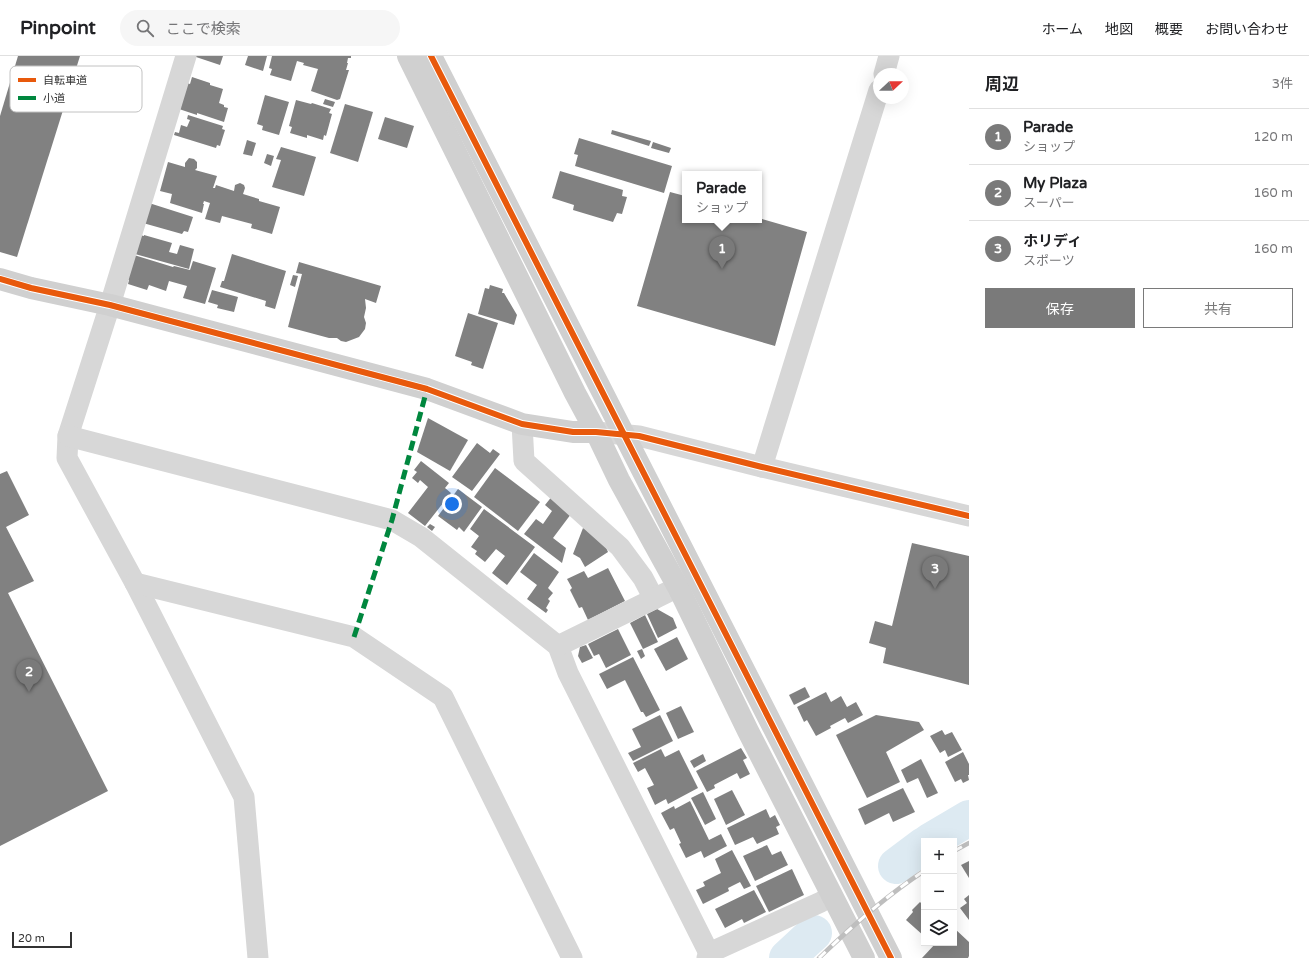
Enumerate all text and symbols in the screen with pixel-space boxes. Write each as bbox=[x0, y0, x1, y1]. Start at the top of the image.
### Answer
search box bbox=[120, 10, 400, 46]
text: Pinpoint bbox=[20, 17, 96, 39]
icon: search bbox=[134, 17, 156, 39]
text: ここで検索 bbox=[166, 20, 241, 38]
text: ホーム bbox=[1041, 21, 1083, 38]
text: 地図 bbox=[1105, 21, 1133, 38]
text: 概要 bbox=[1155, 21, 1183, 38]
text: お問い合わせ bbox=[1205, 21, 1289, 38]
legend bbox=[10, 66, 142, 112]
north arrow bbox=[873, 68, 909, 104]
text: 自転車道 bbox=[43, 74, 87, 87]
text: 周辺 bbox=[985, 74, 1019, 95]
text: 3件 bbox=[1272, 76, 1293, 92]
text: 小道 bbox=[43, 92, 65, 105]
text: Parade bbox=[1023, 118, 1073, 136]
text: 1 bbox=[994, 129, 1002, 145]
text: 120 m bbox=[1253, 129, 1293, 145]
text: ショップ bbox=[1023, 139, 1075, 155]
popup bbox=[682, 171, 762, 223]
text: My Plaza bbox=[1023, 174, 1087, 192]
text: Parade bbox=[696, 179, 746, 197]
text: 2 bbox=[994, 185, 1002, 201]
text: 160 m bbox=[1253, 185, 1293, 201]
text: スーパー bbox=[1023, 195, 1075, 211]
text: ショップ bbox=[696, 200, 748, 216]
text: ホリディ bbox=[1023, 232, 1082, 250]
pin: 1 bbox=[709, 236, 735, 269]
text: 3 bbox=[994, 241, 1002, 257]
text: 160 m bbox=[1253, 241, 1293, 257]
text: スポーツ bbox=[1023, 253, 1075, 269]
button: 保存 bbox=[985, 288, 1135, 328]
button: 共有 bbox=[1143, 288, 1293, 328]
your location bbox=[442, 494, 462, 514]
pin: 3 bbox=[922, 556, 948, 589]
pin: 2 bbox=[16, 659, 42, 692]
map controls bbox=[921, 838, 957, 946]
button: + bbox=[921, 838, 957, 874]
button: − bbox=[921, 874, 957, 910]
button: layers bbox=[921, 910, 957, 946]
scale bar bbox=[12, 930, 72, 949]
text: 20 m bbox=[18, 932, 45, 945]

